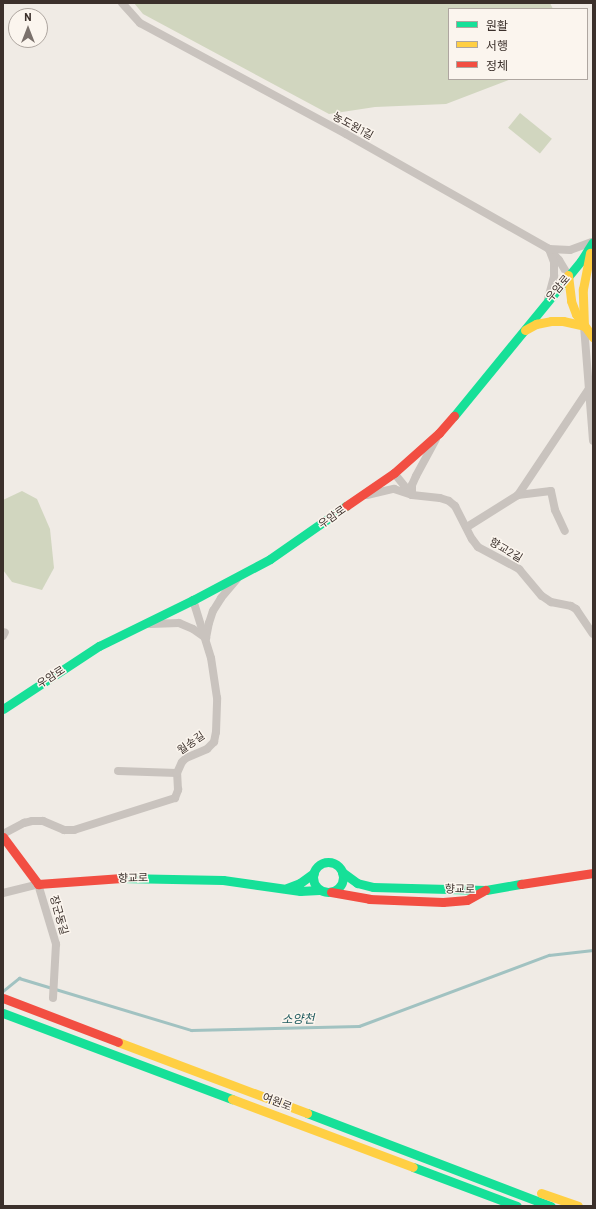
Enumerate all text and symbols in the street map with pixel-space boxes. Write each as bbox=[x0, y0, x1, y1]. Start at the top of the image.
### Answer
north arrow bbox=[8, 8, 48, 48]
legend bbox=[448, 8, 588, 80]
text: N bbox=[24, 10, 32, 23]
text: 원활 bbox=[486, 18, 508, 32]
text: 서행 bbox=[486, 38, 508, 52]
text: 정체 bbox=[486, 58, 508, 72]
street label: 농도원1길 bbox=[330, 109, 376, 143]
street label: 우암로 bbox=[543, 272, 573, 304]
street label: 우암로 bbox=[316, 503, 348, 531]
street label: 향교2길 bbox=[487, 535, 525, 565]
street label: 우암로 bbox=[35, 663, 67, 691]
street label: 월송길 bbox=[175, 729, 207, 757]
street label: 향교로 bbox=[118, 871, 148, 885]
street label: 향교로 bbox=[445, 882, 475, 896]
street label: 장군동길 bbox=[47, 894, 71, 936]
water label: 소양천 bbox=[281, 1012, 315, 1026]
street label: 여원로 bbox=[260, 1090, 294, 1114]

